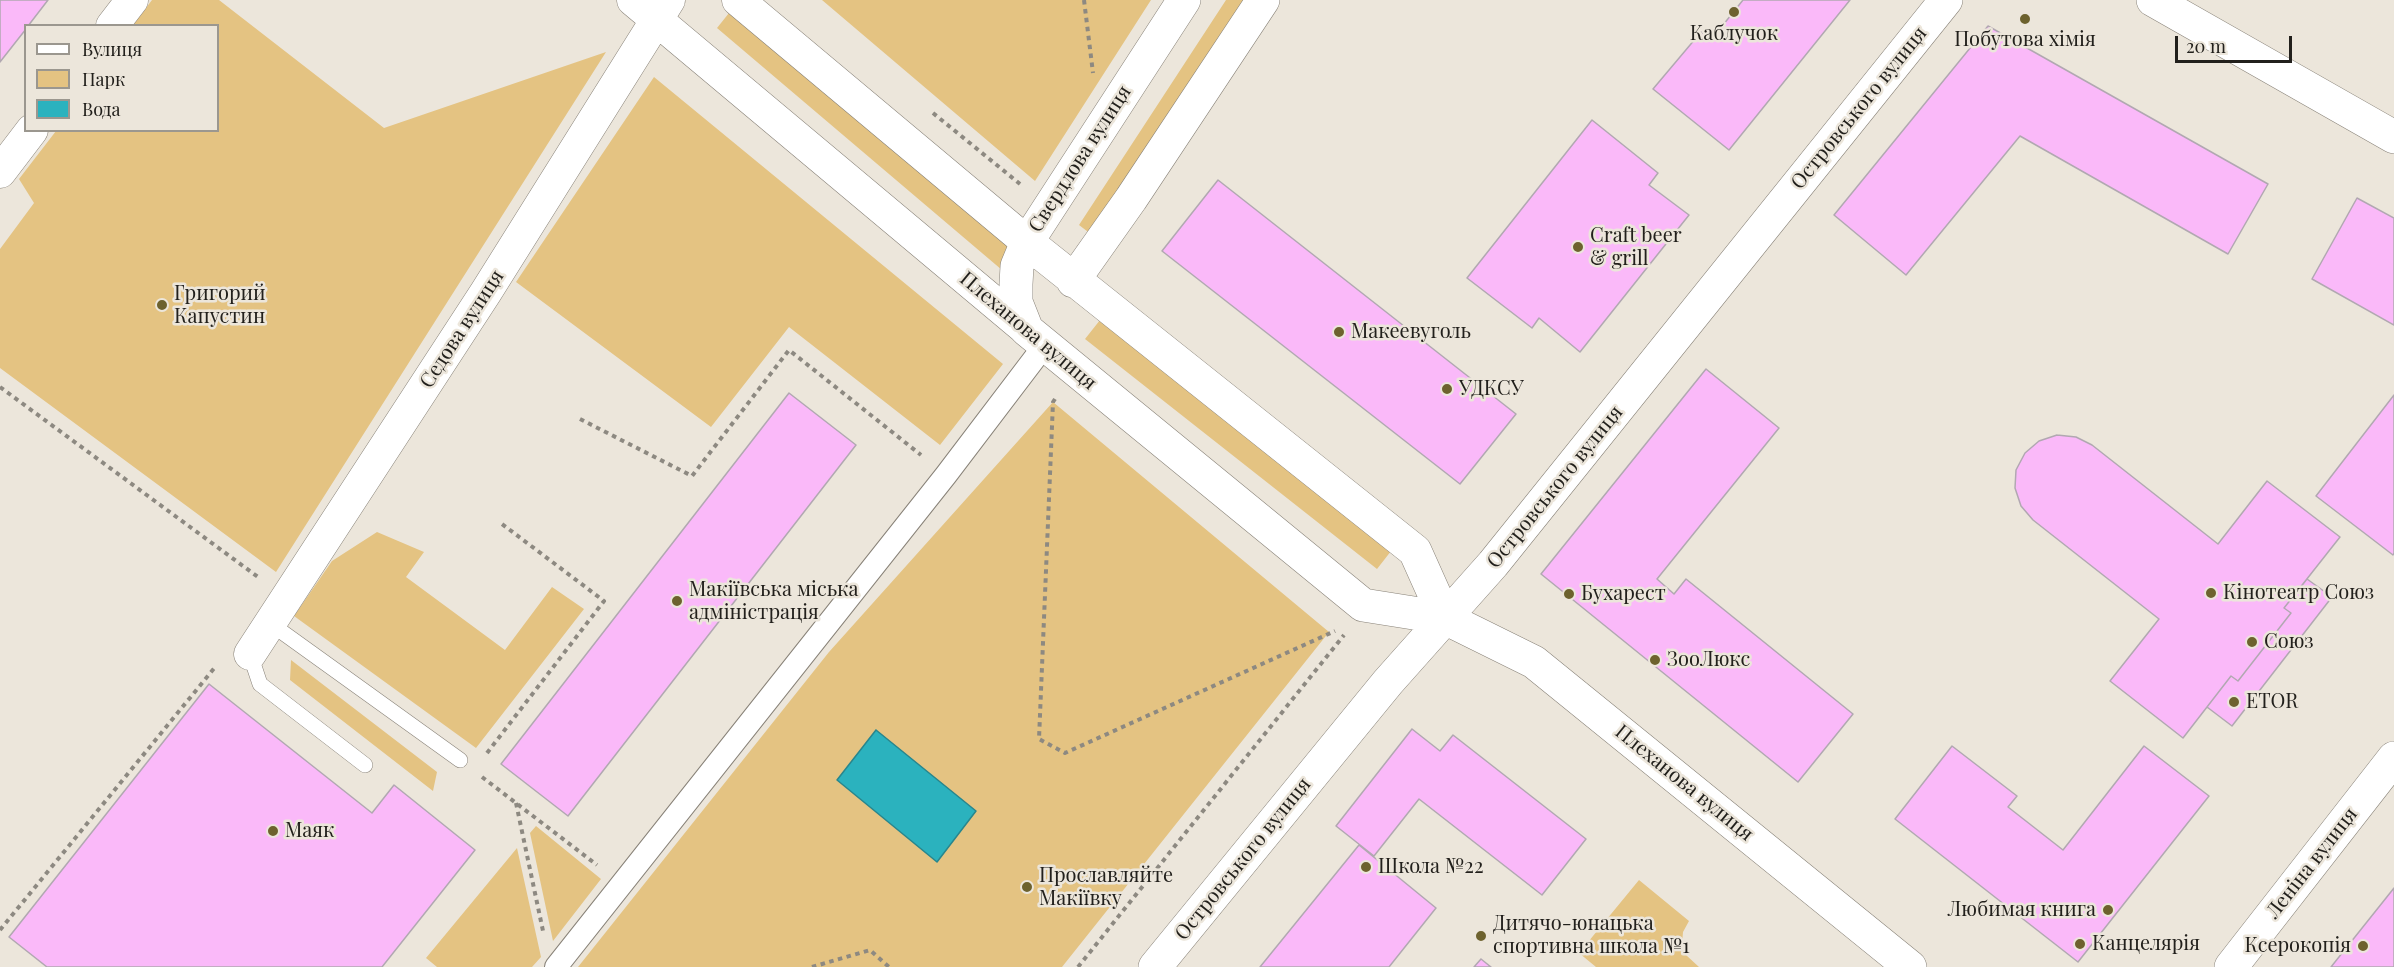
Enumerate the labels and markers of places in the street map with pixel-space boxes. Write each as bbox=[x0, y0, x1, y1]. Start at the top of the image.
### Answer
marker: Каблучок bbox=[1727, 5, 1741, 19]
marker: Побутова хімія bbox=[2018, 12, 2032, 26]
place label: Каблучок bbox=[1690, 22, 1778, 46]
place label: Побутова хімія bbox=[1954, 28, 2096, 52]
place label: Craft beer & grill bbox=[1590, 224, 1682, 271]
marker: Craft beer & grill bbox=[1571, 240, 1585, 254]
place label: Григорий Капустин bbox=[174, 282, 266, 329]
marker: Григорий Капустин bbox=[155, 298, 169, 312]
place label: Макеевуголь bbox=[1351, 320, 1471, 344]
marker: Макеевуголь bbox=[1332, 325, 1346, 339]
place label: УДКСУ bbox=[1459, 377, 1524, 401]
marker: УДКСУ bbox=[1440, 382, 1454, 396]
place label: Макіївська міська адміністрація bbox=[689, 578, 858, 625]
place label: Кінотеатр Союз bbox=[2223, 581, 2374, 605]
place label: Бухарест bbox=[1581, 582, 1666, 606]
marker: Кінотеатр Союз bbox=[2204, 586, 2218, 600]
marker: Бухарест bbox=[1562, 587, 1576, 601]
marker: Макіївська міська адміністрація bbox=[670, 594, 684, 608]
place label: Союз bbox=[2264, 630, 2314, 654]
marker: Союз bbox=[2245, 635, 2259, 649]
place label: ЗооЛюкс bbox=[1667, 648, 1750, 672]
marker: ЗооЛюкс bbox=[1648, 653, 1662, 667]
place label: ETOR bbox=[2246, 690, 2298, 714]
marker: ETOR bbox=[2227, 695, 2241, 709]
place label: Маяк bbox=[285, 819, 334, 843]
marker: Маяк bbox=[266, 824, 280, 838]
place label: Школа №22 bbox=[1378, 855, 1484, 879]
marker: Школа №22 bbox=[1359, 860, 1373, 874]
place label: Прославляйте Макіївку bbox=[1039, 864, 1173, 911]
marker: Прославляйте Макіївку bbox=[1020, 880, 1034, 894]
place label: Любимая книга bbox=[1947, 898, 2096, 922]
marker: Любимая книга bbox=[2101, 903, 2115, 917]
place label: Дитячо-юнацька спортивна школа №1 bbox=[1493, 912, 1690, 959]
marker: Дитячо-юнацька спортивна школа №1 bbox=[1474, 929, 1488, 943]
place label: Канцелярія bbox=[2092, 932, 2200, 956]
place label: Ксерокопія bbox=[2244, 934, 2351, 958]
marker: Канцелярія bbox=[2073, 937, 2087, 951]
marker: Ксерокопія bbox=[2356, 939, 2370, 953]

